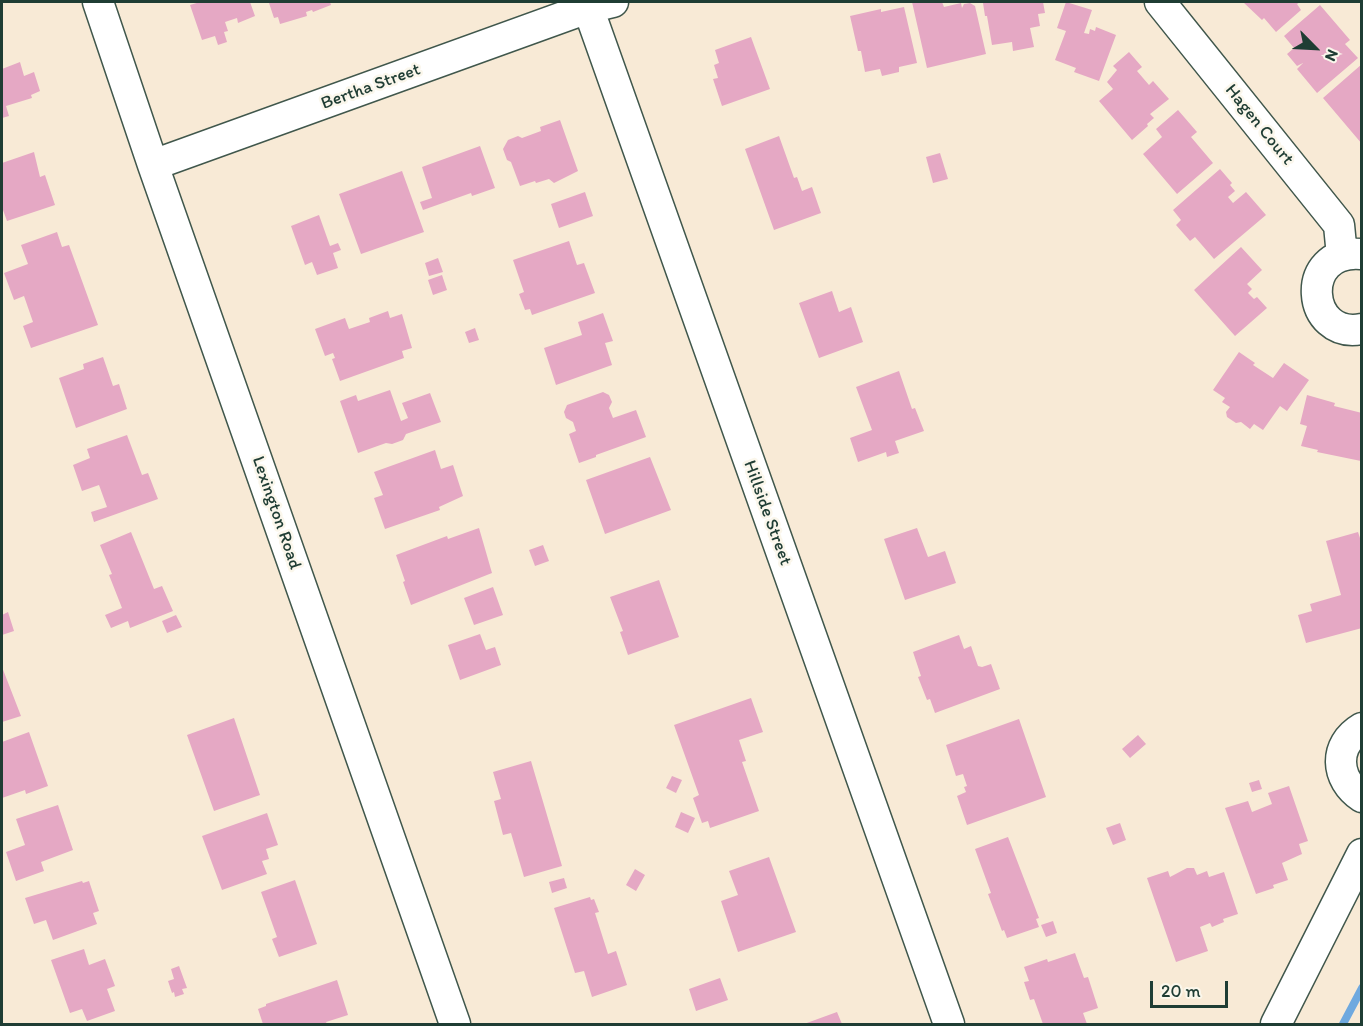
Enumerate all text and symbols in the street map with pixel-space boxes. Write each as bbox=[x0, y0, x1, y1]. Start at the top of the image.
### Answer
north arrow bbox=[1285, 18, 1345, 78]
text: N bbox=[1321, 47, 1343, 64]
street label: Bertha Street bbox=[318, 59, 424, 115]
street label: Hagen Court bbox=[1220, 80, 1298, 170]
street label: Lexington Road bbox=[247, 454, 305, 572]
street label: Hillside Street bbox=[738, 458, 796, 568]
scale bar bbox=[1153, 969, 1231, 1007]
text: 20 m bbox=[1161, 980, 1201, 1002]

